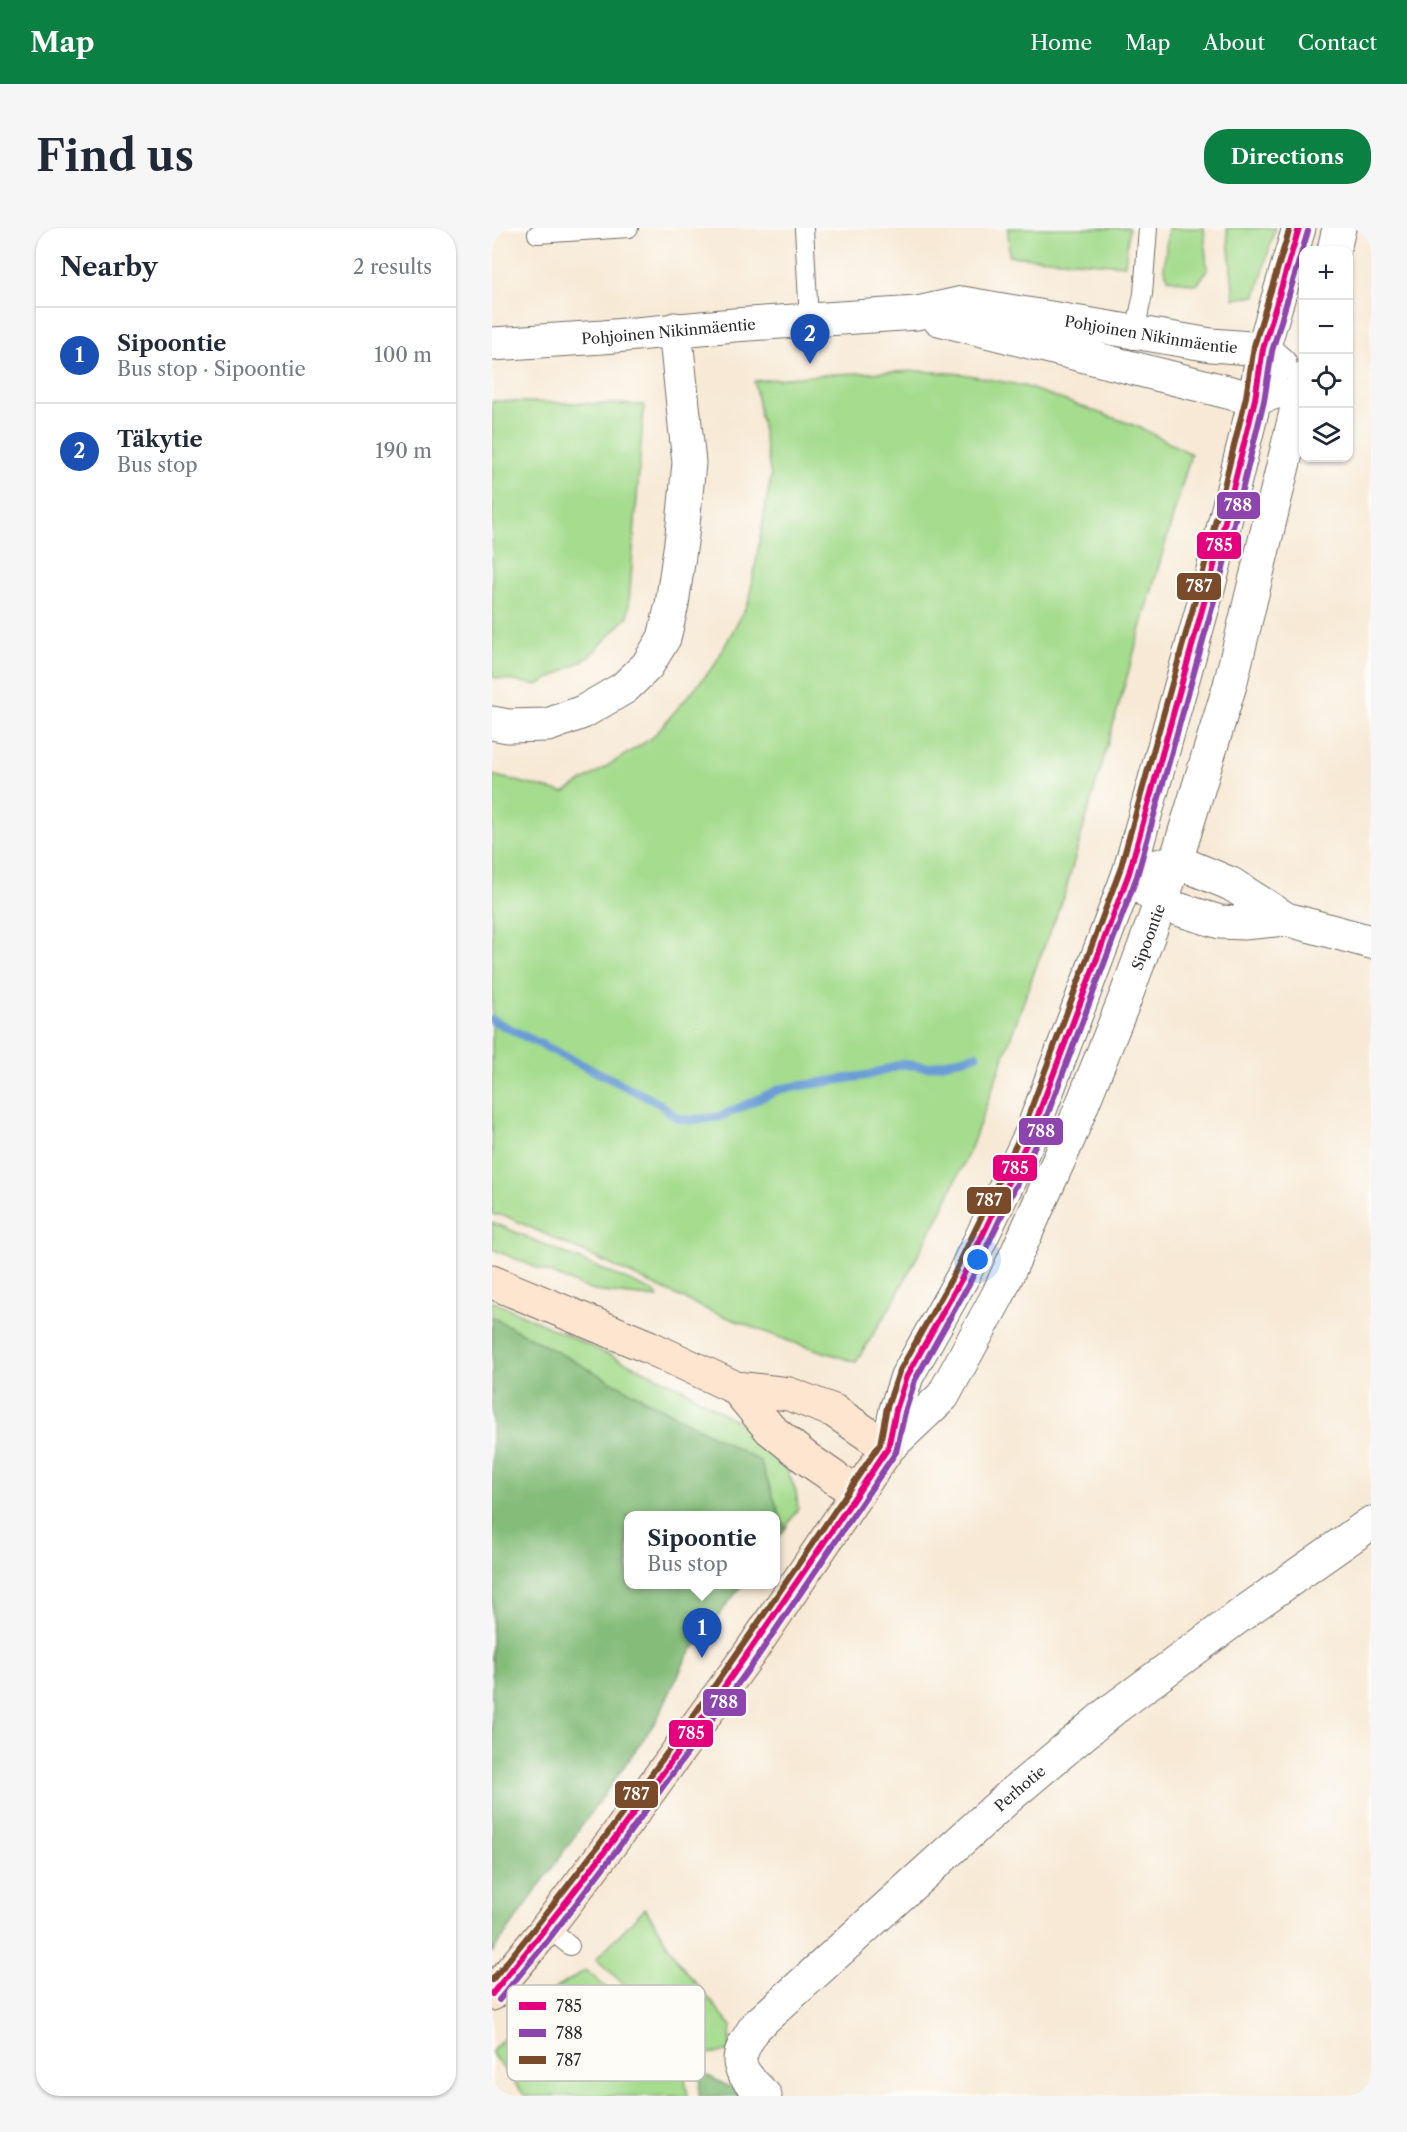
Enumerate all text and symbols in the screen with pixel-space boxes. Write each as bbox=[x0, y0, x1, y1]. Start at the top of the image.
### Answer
text: Map bbox=[30, 25, 94, 59]
text: Home bbox=[1031, 30, 1092, 55]
text: Map bbox=[1125, 30, 1170, 55]
text: About bbox=[1203, 30, 1265, 55]
text: Contact bbox=[1298, 30, 1377, 55]
button: Directions bbox=[1204, 129, 1371, 184]
text: Find us bbox=[36, 130, 194, 182]
map controls bbox=[1299, 246, 1353, 462]
button: + bbox=[1299, 246, 1353, 300]
text: Nearby bbox=[60, 251, 158, 283]
text: 2 results bbox=[353, 255, 432, 279]
button: − bbox=[1299, 300, 1353, 354]
street label: Pohjoinen Nikinmäentie bbox=[1063, 311, 1238, 357]
street label: Pohjoinen Nikinmäentie bbox=[581, 314, 756, 348]
pin: 2 bbox=[790, 314, 830, 364]
text: Sipoontie bbox=[117, 330, 226, 357]
text: 1 bbox=[75, 343, 84, 367]
text: 100 m bbox=[374, 343, 432, 367]
button: locate bbox=[1299, 354, 1353, 408]
text: Bus stop · Sipoontie bbox=[117, 357, 306, 381]
button: layers bbox=[1299, 408, 1353, 462]
text: Täkytie bbox=[117, 426, 203, 453]
text: 2 bbox=[74, 439, 85, 463]
text: 190 m bbox=[375, 439, 432, 463]
text: Bus stop bbox=[117, 453, 198, 477]
line badge: 788 bbox=[1216, 491, 1261, 520]
text: 788 bbox=[1224, 495, 1252, 515]
line badge: 785 bbox=[1196, 531, 1242, 560]
text: 785 bbox=[1205, 535, 1233, 555]
line badge: 787 bbox=[1176, 572, 1222, 601]
text: 787 bbox=[1186, 576, 1213, 596]
street label: Sipoontie bbox=[1127, 901, 1169, 973]
line badge: 788 bbox=[1018, 1117, 1064, 1146]
text: 788 bbox=[1027, 1121, 1055, 1141]
line badge: 785 bbox=[992, 1154, 1038, 1182]
text: 785 bbox=[1001, 1158, 1029, 1178]
line badge: 787 bbox=[966, 1186, 1012, 1215]
text: 787 bbox=[976, 1190, 1003, 1210]
your location bbox=[963, 1245, 992, 1274]
popup bbox=[624, 1511, 780, 1589]
text: Sipoontie bbox=[647, 1525, 757, 1552]
text: Bus stop bbox=[647, 1552, 728, 1576]
pin: 1 bbox=[682, 1608, 722, 1658]
line badge: 788 bbox=[702, 1688, 747, 1717]
text: 788 bbox=[710, 1692, 738, 1712]
line badge: 785 bbox=[668, 1719, 714, 1748]
text: 785 bbox=[677, 1723, 705, 1743]
street label: Perhotie bbox=[990, 1761, 1049, 1815]
line badge: 787 bbox=[614, 1780, 659, 1809]
text: 787 bbox=[623, 1784, 650, 1804]
legend bbox=[507, 1985, 705, 2081]
text: 785 bbox=[556, 1996, 582, 2016]
text: 788 bbox=[556, 2023, 583, 2043]
text: 787 bbox=[556, 2050, 581, 2070]

